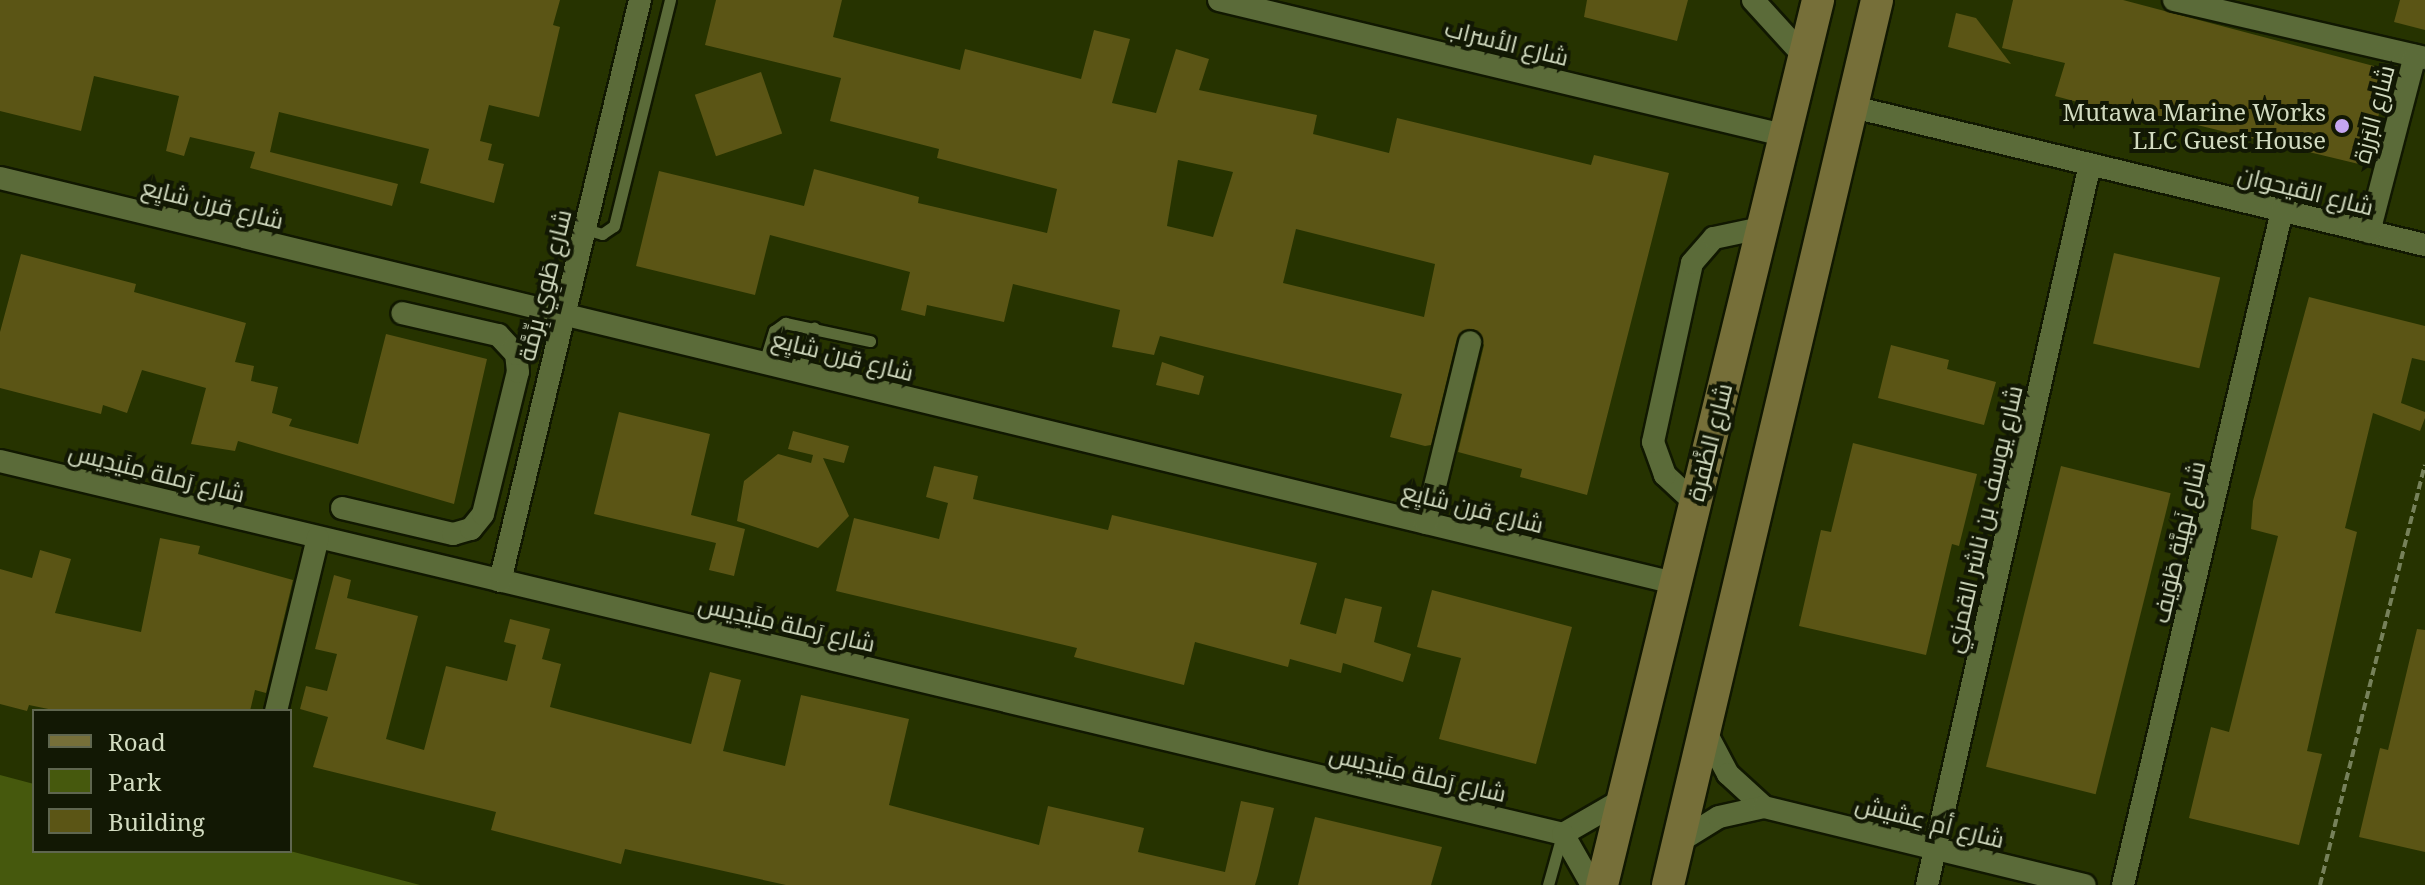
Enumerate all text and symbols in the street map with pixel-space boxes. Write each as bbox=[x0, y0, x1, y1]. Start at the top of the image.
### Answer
street label: شارع الأسراب bbox=[1442, 13, 1572, 71]
street label: شارع البَرزة bbox=[2346, 62, 2400, 166]
place label: Mutawa Marine Works LLC Guest House bbox=[2063, 98, 2326, 154]
marker: Mutawa Marine Works LLC Guest House bbox=[2333, 117, 2351, 135]
street label: شارع القيحوان bbox=[2235, 159, 2377, 221]
street label: شارع قرن شايِع bbox=[139, 171, 287, 235]
street label: شارع طَوِي بِرِّمَّة bbox=[511, 206, 577, 364]
street label: شارع قرن شايِع bbox=[769, 323, 917, 387]
street label: شارع الظَّفرة bbox=[1680, 380, 1738, 504]
street label: شارع يوسف بن ناشر القمزي bbox=[1938, 383, 2028, 655]
street label: شارع رَملة مِنَيدِيس bbox=[66, 436, 248, 508]
street label: شارع نَهيَّة طَوَيف bbox=[2145, 458, 2211, 626]
street label: شارع قرن شايِع bbox=[1399, 475, 1547, 539]
street label: شارع رَملة مِنَيدِيس bbox=[696, 589, 878, 657]
legend bbox=[32, 709, 292, 853]
text: Road bbox=[108, 725, 166, 758]
street label: شارع رَملة مِنَيدِيس bbox=[1327, 739, 1509, 807]
text: Park bbox=[108, 765, 161, 798]
street label: شارع أم عِشيش bbox=[1853, 789, 2007, 853]
text: Building bbox=[108, 805, 205, 838]

